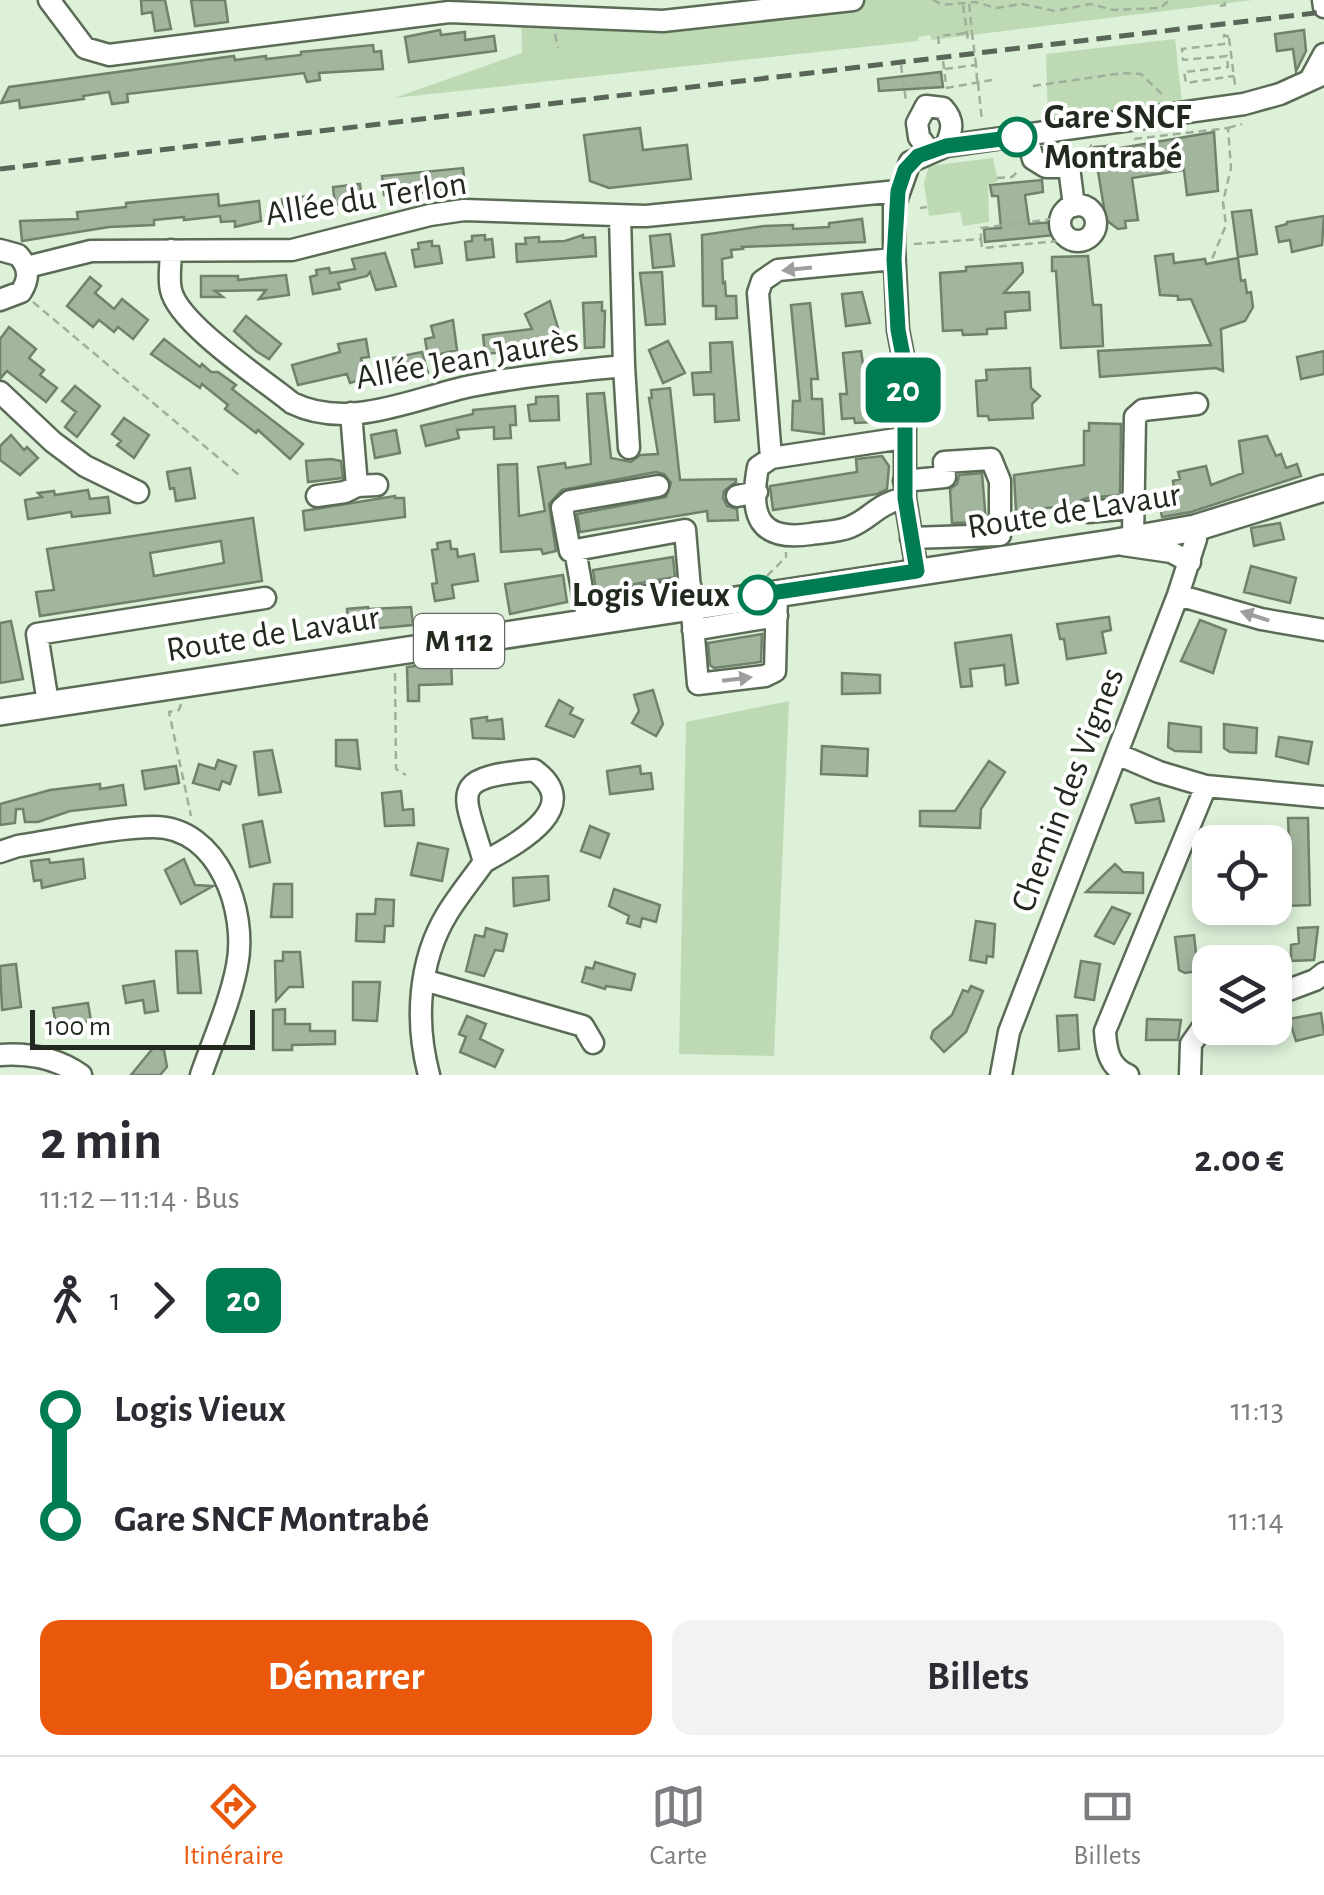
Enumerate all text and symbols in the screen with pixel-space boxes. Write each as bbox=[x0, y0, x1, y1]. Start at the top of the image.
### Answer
place label: Gare SNCF Montrabé bbox=[1044, 100, 1192, 175]
marker: Gare SNCF Montrabé bbox=[998, 118, 1036, 156]
street label: Allée du Terlon bbox=[263, 166, 469, 232]
one-way arrow bbox=[781, 261, 812, 277]
street label: Allée Jean Jaurès bbox=[353, 322, 581, 396]
line badge: 20 bbox=[858, 358, 948, 422]
text: 20 bbox=[886, 373, 920, 408]
street label: Route de Lavaur bbox=[965, 477, 1184, 545]
marker: Logis Vieux bbox=[739, 576, 777, 614]
place label: Logis Vieux bbox=[572, 578, 730, 613]
street label: Route de Lavaur bbox=[164, 600, 383, 668]
one-way arrow bbox=[1239, 607, 1269, 622]
road number: M 112 bbox=[414, 614, 504, 668]
street label: Chemin des Vignes bbox=[1005, 663, 1131, 917]
one-way arrow bbox=[722, 671, 754, 687]
map controls bbox=[1192, 825, 1292, 1045]
button: locate bbox=[1192, 825, 1292, 925]
button: layers bbox=[1192, 945, 1292, 1045]
scale bar bbox=[30, 1005, 255, 1050]
text: 100 m bbox=[45, 1013, 111, 1041]
text: 2 min bbox=[40, 1114, 162, 1169]
text: 2.00 € bbox=[1194, 1141, 1284, 1179]
text: 11:12 – 11:14 · Bus bbox=[40, 1182, 240, 1214]
icon: walk bbox=[40, 1273, 95, 1328]
icon: forward bbox=[136, 1273, 191, 1328]
text: 20 bbox=[226, 1283, 261, 1318]
text: 1 bbox=[110, 1284, 121, 1316]
text: Logis Vieux bbox=[114, 1391, 286, 1429]
text: 11:13 bbox=[1230, 1394, 1284, 1426]
text: Gare SNCF Montrabé bbox=[114, 1501, 429, 1539]
text: 11:14 bbox=[1228, 1504, 1284, 1536]
button: Démarrer bbox=[40, 1620, 652, 1735]
button: Billets bbox=[672, 1620, 1284, 1735]
tab: Itinéraire bbox=[183, 1779, 284, 1873]
tab: Carte bbox=[650, 1779, 707, 1873]
tab: Billets bbox=[1073, 1779, 1141, 1873]

